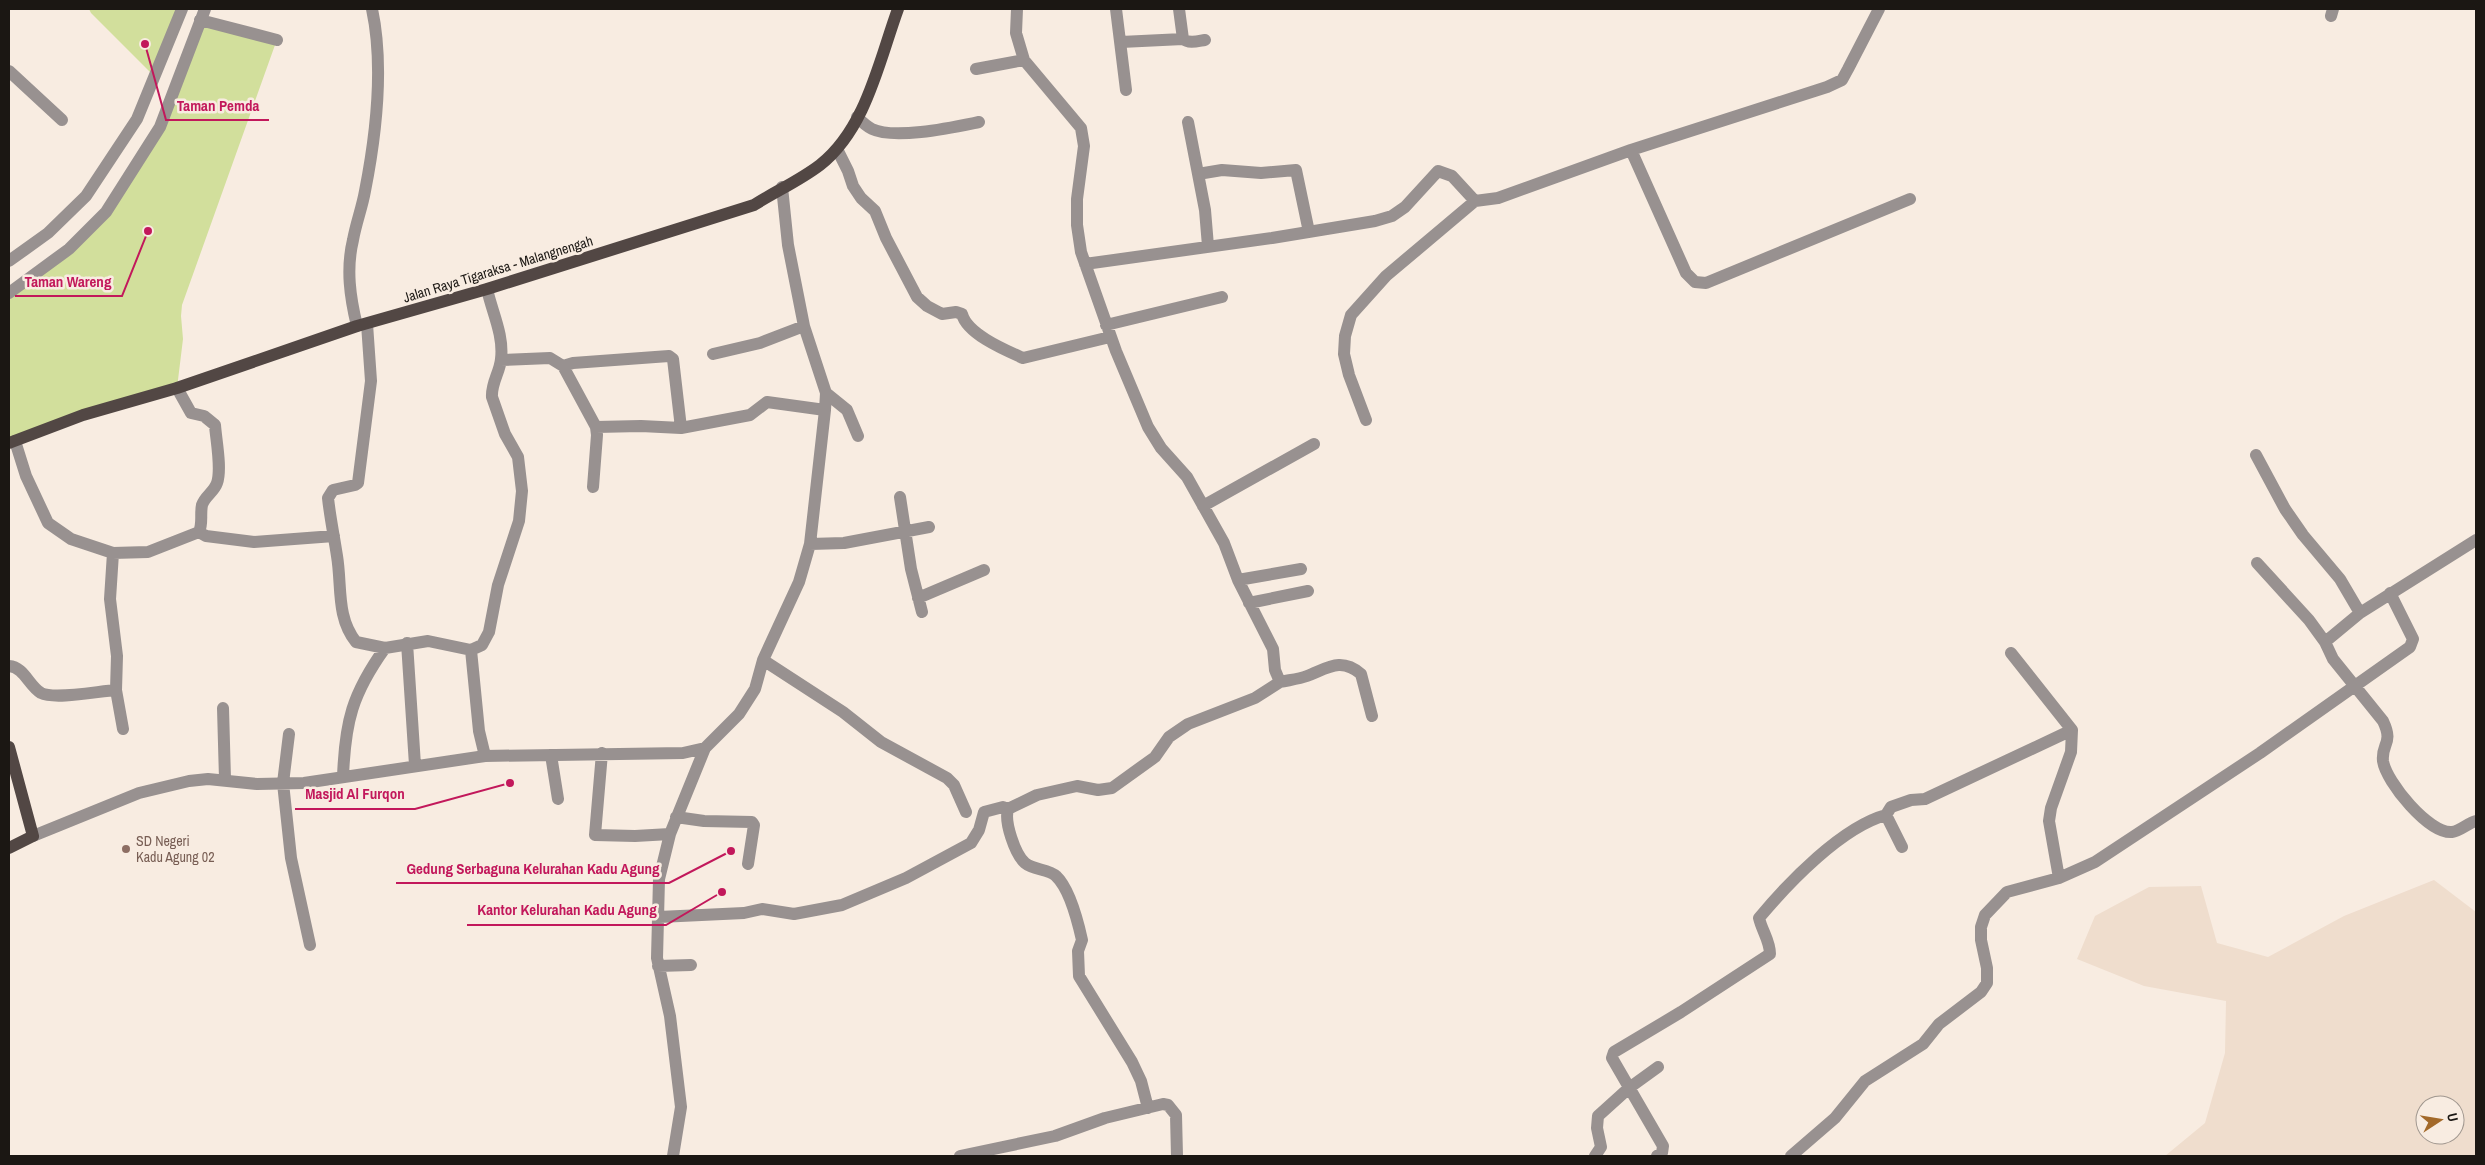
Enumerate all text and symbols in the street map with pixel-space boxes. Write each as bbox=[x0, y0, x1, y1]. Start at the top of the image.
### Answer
callout: Taman Pemda bbox=[166, 90, 269, 120]
text: Taman Pemda bbox=[177, 95, 259, 116]
street label: Jalan Raya Tigaraksa - Malangnengah bbox=[401, 232, 595, 306]
callout: Taman Wareng bbox=[15, 266, 122, 296]
text: Taman Wareng bbox=[25, 271, 112, 292]
callout: Masjid Al Furqon bbox=[295, 779, 415, 809]
text: Masjid Al Furqon bbox=[305, 783, 405, 804]
place label: SD Negeri Kadu Agung 02 bbox=[136, 832, 215, 866]
marker: SD Negeri Kadu Agung 02 bbox=[120, 843, 132, 855]
callout: Gedung Serbaguna Kelurahan Kadu Agung bbox=[396, 853, 669, 883]
text: Gedung Serbaguna Kelurahan Kadu Agung bbox=[406, 858, 660, 879]
callout: Kantor Kelurahan Kadu Agung bbox=[467, 895, 666, 925]
text: Kantor Kelurahan Kadu Agung bbox=[477, 899, 657, 920]
north arrow bbox=[2415, 1095, 2465, 1145]
text: U bbox=[2443, 1111, 2462, 1123]

